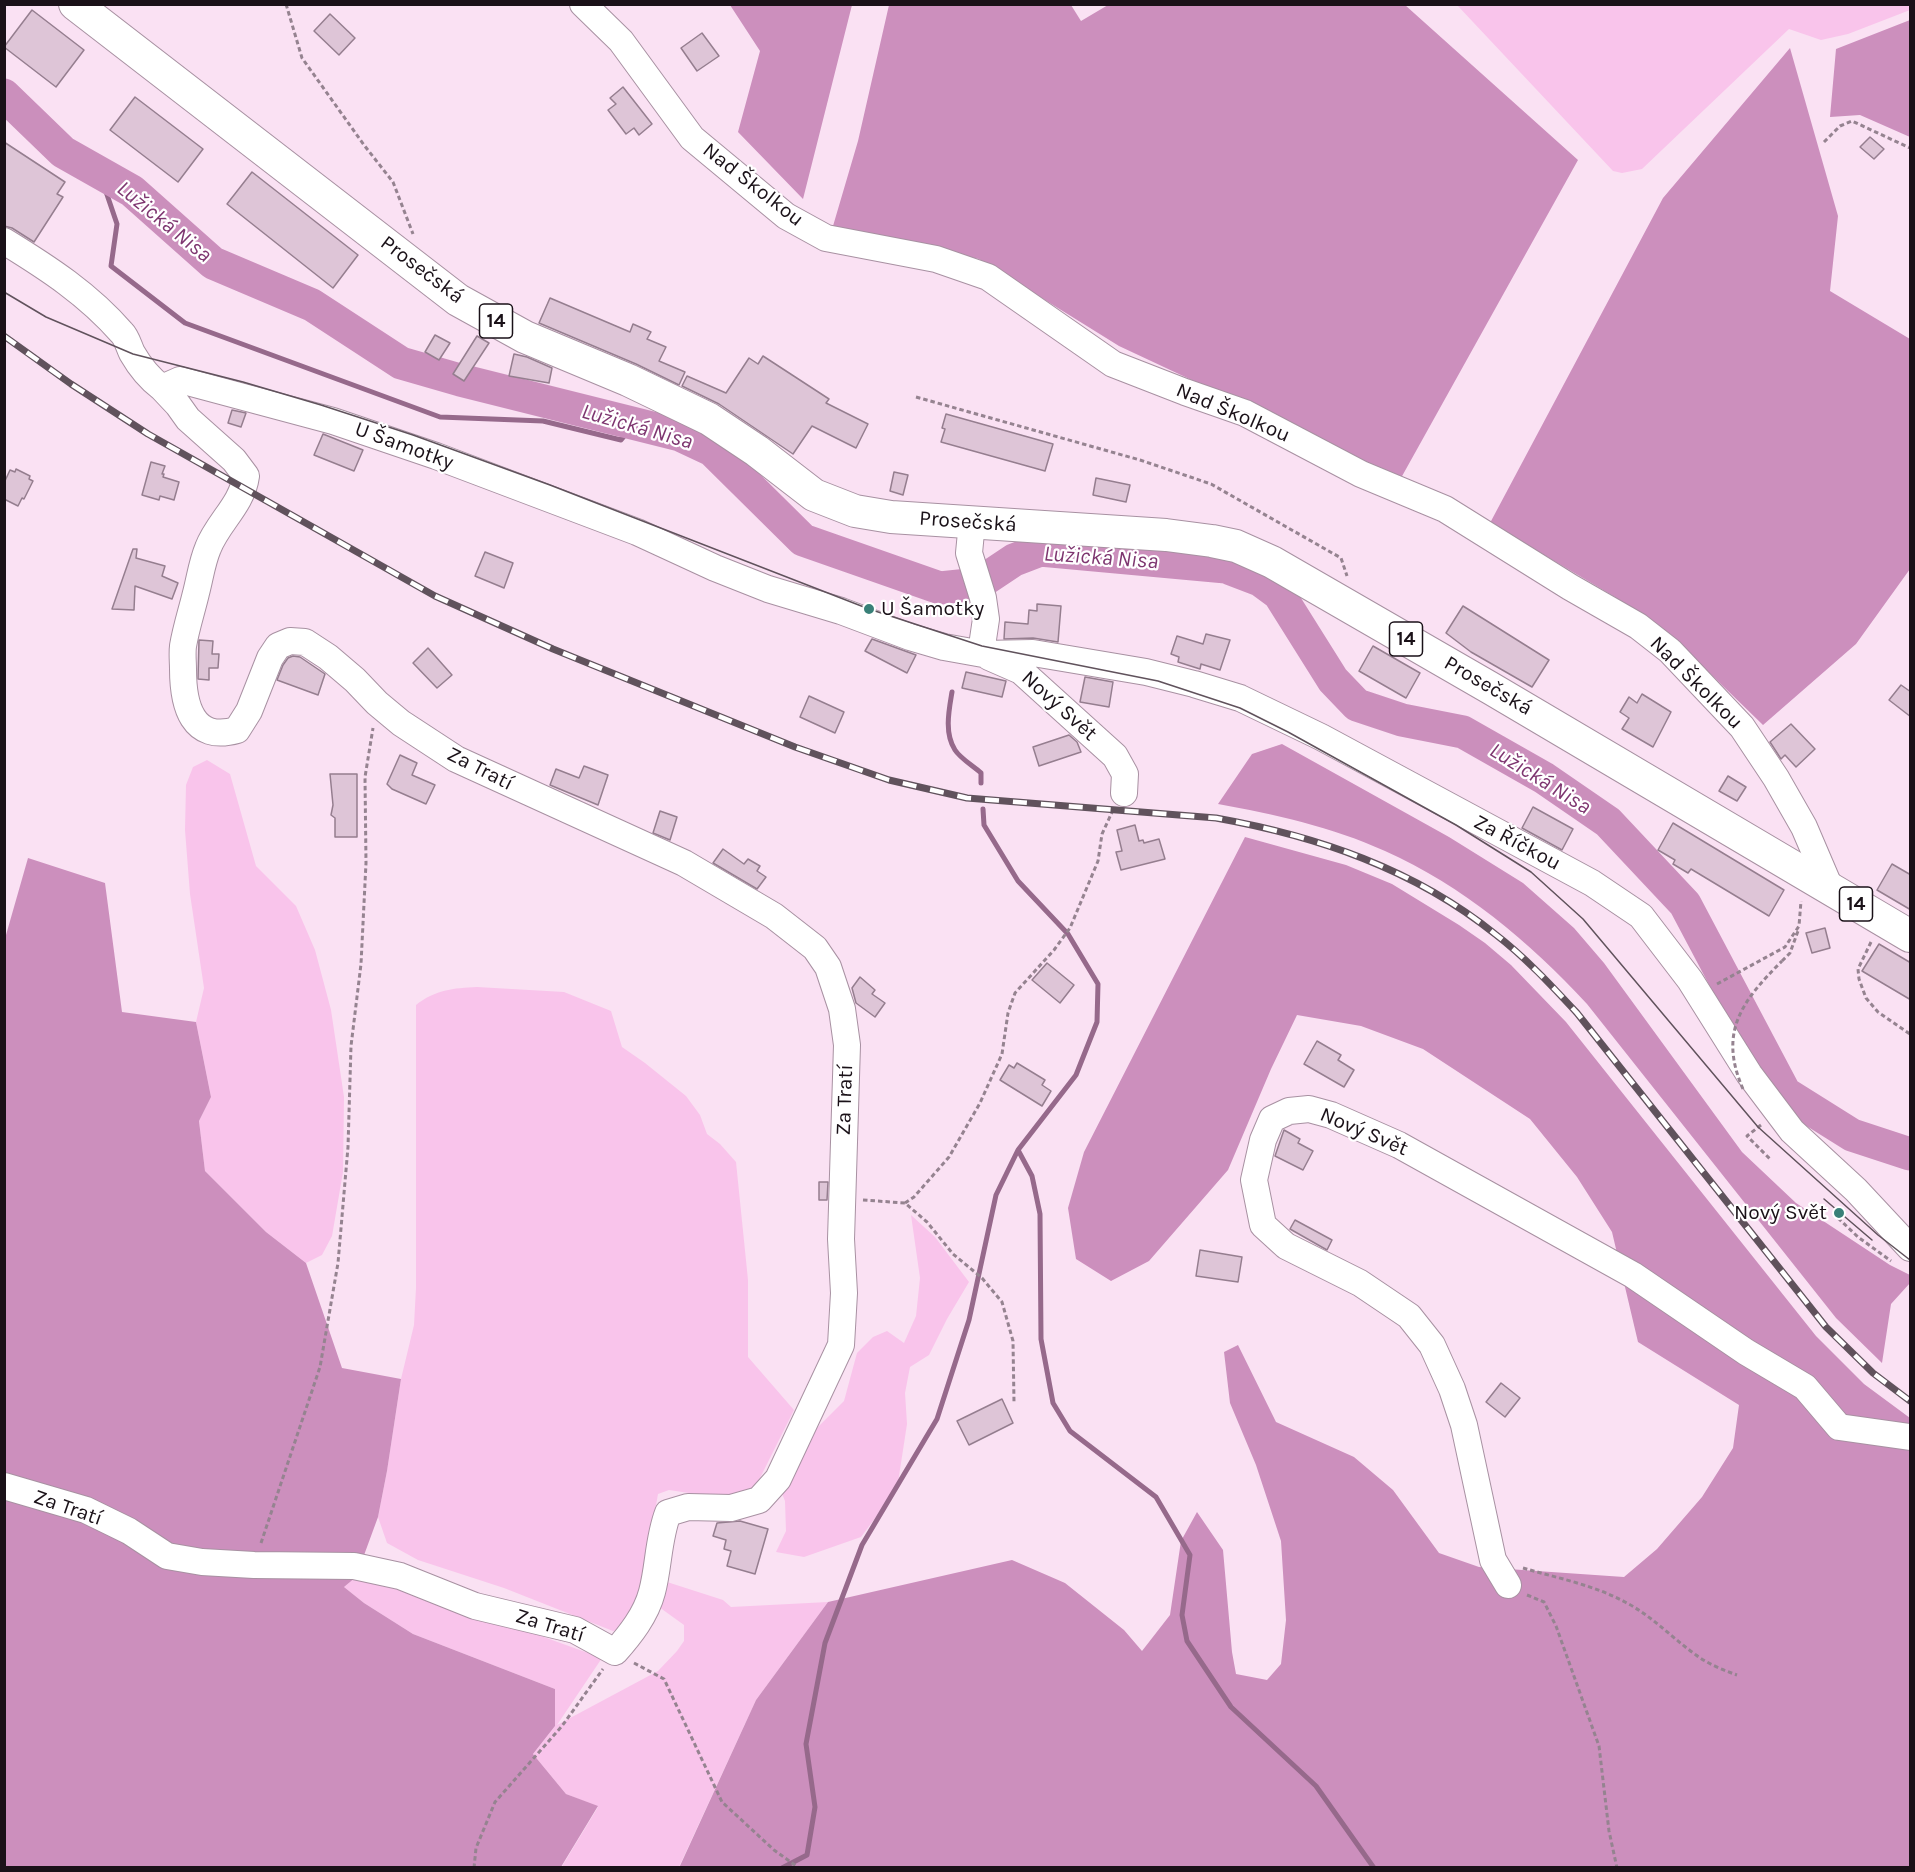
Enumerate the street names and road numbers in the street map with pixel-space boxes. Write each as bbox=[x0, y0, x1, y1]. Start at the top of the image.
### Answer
street label: Nad Školkou bbox=[697, 138, 809, 232]
street label: Prosečská bbox=[375, 231, 469, 309]
road number: 14 bbox=[480, 304, 512, 338]
street label: Nad Školkou bbox=[1172, 378, 1294, 448]
street label: U Šamotky bbox=[351, 417, 457, 475]
street label: Prosečská bbox=[918, 506, 1018, 538]
road number: 14 bbox=[1390, 622, 1422, 656]
street label: Nad Školkou bbox=[1644, 631, 1748, 735]
street label: Prosečská bbox=[1439, 651, 1537, 721]
street label: Nový Svět bbox=[1016, 665, 1102, 747]
street label: Za Tratí bbox=[443, 742, 517, 796]
street label: Za Říčkou bbox=[1469, 810, 1565, 876]
road number: 14 bbox=[1840, 887, 1872, 921]
street label: Za Tratí bbox=[831, 1064, 859, 1136]
street label: Nový Svět bbox=[1316, 1102, 1412, 1162]
street label: Za Tratí bbox=[30, 1484, 106, 1532]
street label: Za Tratí bbox=[512, 1604, 588, 1648]

